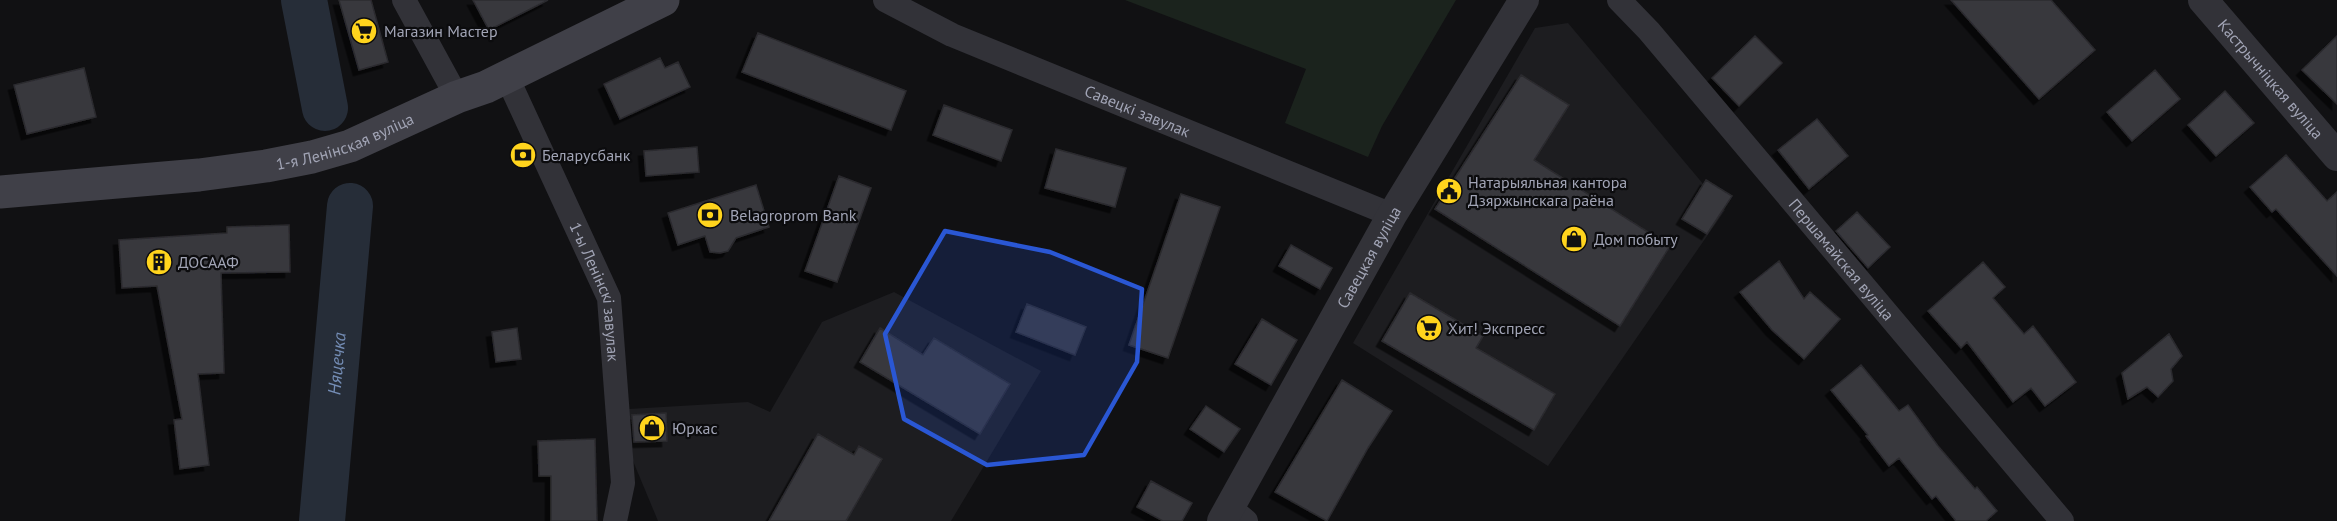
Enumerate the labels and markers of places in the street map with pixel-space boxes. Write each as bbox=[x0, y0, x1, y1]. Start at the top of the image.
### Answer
supermarket icon: Магазин Мастер bbox=[349, 16, 379, 46]
place label: Магазин Мастер bbox=[384, 21, 498, 41]
bank icon: Беларусбанк bbox=[508, 140, 538, 170]
place label: Беларусбанк bbox=[542, 145, 631, 165]
place label: Натарыяльная кантора Дзяржынскага раёна bbox=[1468, 172, 1627, 210]
public building icon: Натарыяльная кантора Дзяржынскага раёна bbox=[1434, 176, 1464, 206]
bank icon: Belagroprom Bank bbox=[695, 200, 725, 230]
place label: Belagroprom Bank bbox=[730, 205, 857, 225]
shop icon: Дом побыту bbox=[1559, 224, 1589, 254]
place label: Дом побыту bbox=[1594, 229, 1678, 249]
building icon: ДОСААФ bbox=[144, 247, 174, 277]
place label: ДОСААФ bbox=[178, 252, 239, 272]
supermarket icon: Хит! Экспресс bbox=[1414, 313, 1444, 343]
place label: Хит! Экспресс bbox=[1448, 318, 1545, 338]
shop icon: Юркас bbox=[637, 413, 667, 443]
place label: Юркас bbox=[672, 418, 718, 438]

